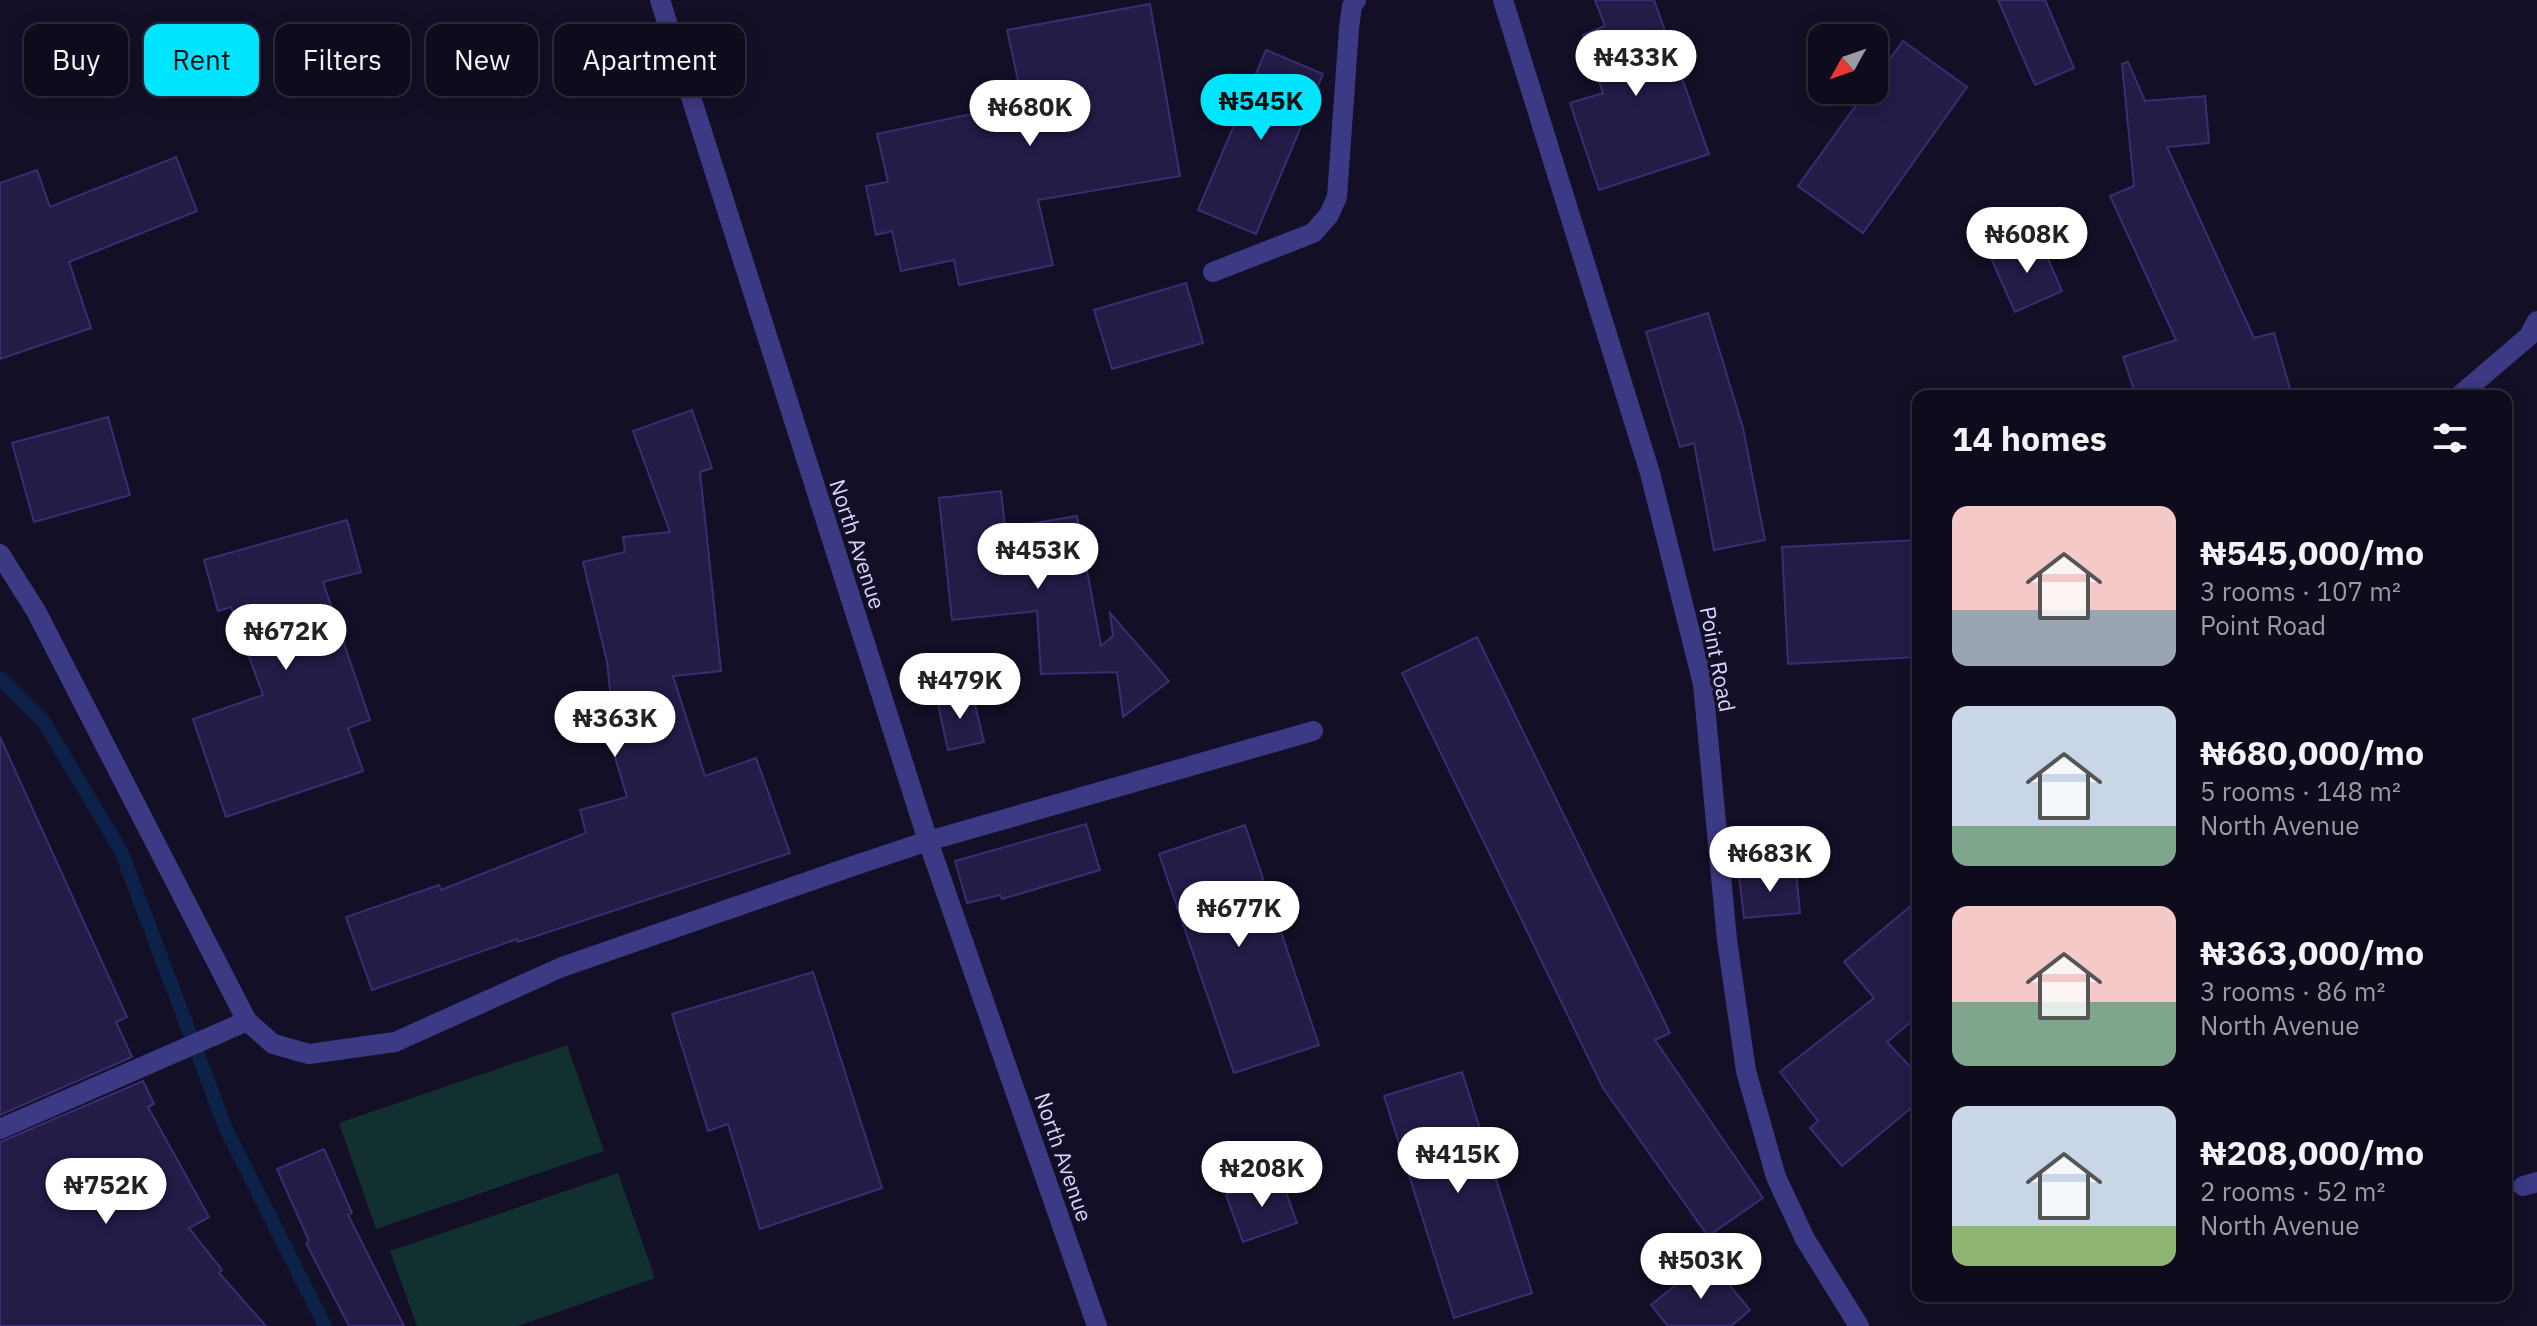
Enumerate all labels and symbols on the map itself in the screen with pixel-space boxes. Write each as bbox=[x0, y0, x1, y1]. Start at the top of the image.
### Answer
north arrow bbox=[1808, 24, 1888, 104]
pin: ₦433K bbox=[1580, 30, 1692, 98]
pin: ₦545K bbox=[1205, 74, 1317, 142]
pin: ₦680K bbox=[974, 80, 1086, 148]
pin: ₦608K bbox=[1971, 207, 2083, 275]
street label: North Avenue bbox=[823, 475, 893, 613]
pin: ₦453K bbox=[982, 523, 1094, 591]
pin: ₦672K bbox=[230, 604, 342, 672]
street label: Point Road bbox=[1694, 604, 1742, 714]
pin: ₦479K bbox=[904, 653, 1016, 721]
pin: ₦363K bbox=[559, 691, 671, 759]
pin: ₦683K bbox=[1714, 826, 1826, 894]
pin: ₦677K bbox=[1183, 881, 1295, 949]
street label: North Avenue bbox=[1028, 1089, 1100, 1225]
pin: ₦415K bbox=[1402, 1127, 1514, 1195]
pin: ₦208K bbox=[1206, 1141, 1318, 1209]
pin: ₦752K bbox=[50, 1158, 162, 1226]
pin: ₦503K bbox=[1645, 1233, 1757, 1301]

